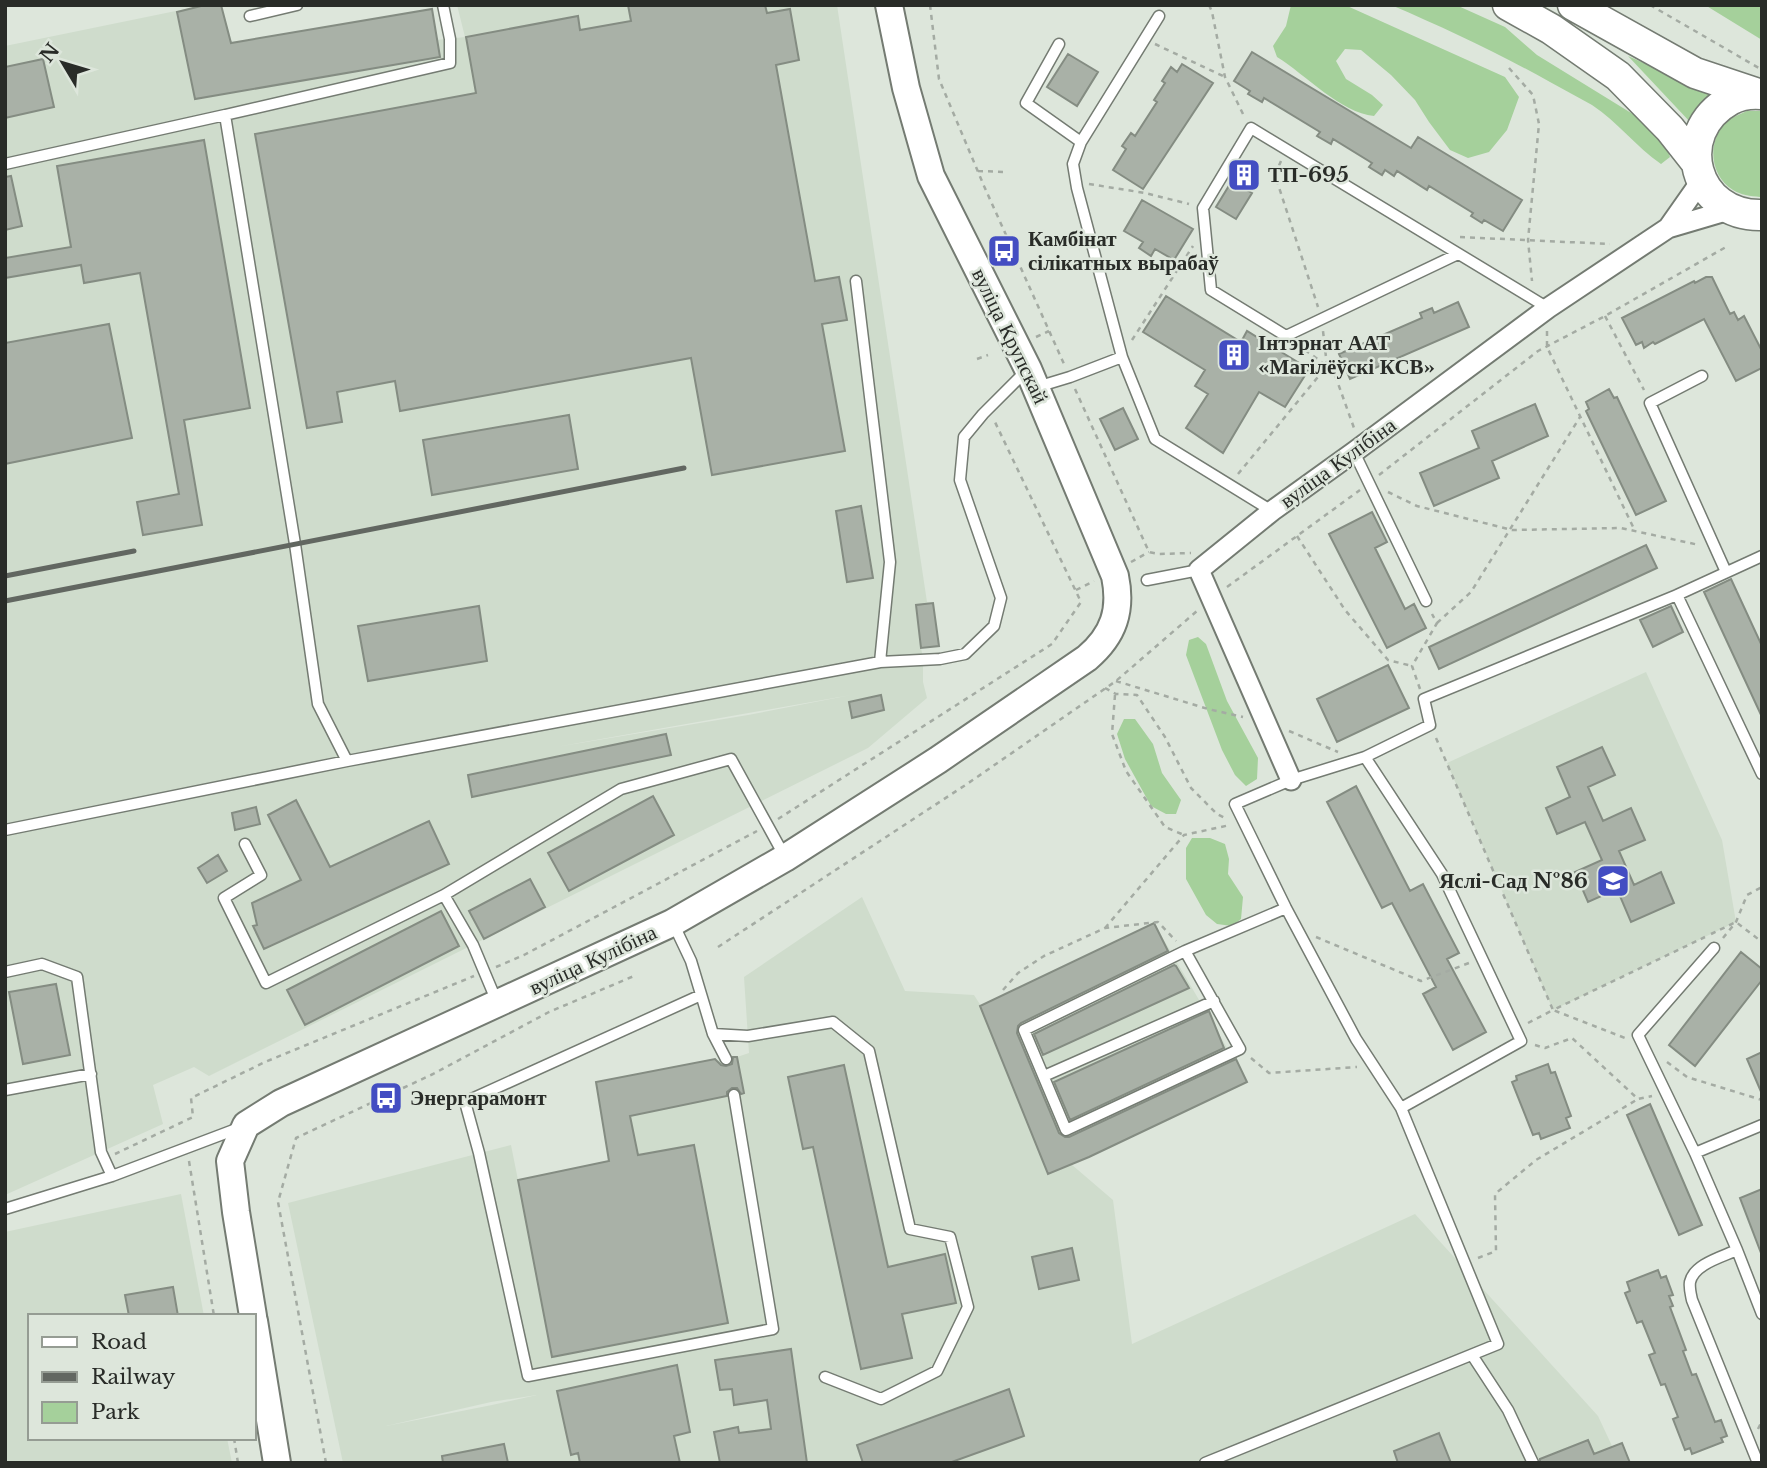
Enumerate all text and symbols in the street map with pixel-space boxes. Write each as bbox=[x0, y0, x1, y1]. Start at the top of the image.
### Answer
north arrow bbox=[28, 28, 98, 98]
text: N bbox=[35, 39, 65, 67]
building icon: ТП-695 bbox=[1225, 156, 1263, 194]
place label: ТП-695 bbox=[1268, 162, 1349, 188]
place label: Камбінат сілікатных вырабаў bbox=[1028, 226, 1219, 276]
bus stop icon: Камбінат сілікатных вырабаў bbox=[985, 232, 1023, 270]
street label: вуліца Крупскай bbox=[966, 264, 1054, 408]
place label: Інтэрнат ААТ «Магілёўскі КСВ» bbox=[1258, 330, 1435, 380]
building icon: Інтэрнат ААТ «Магілёўскі КСВ» bbox=[1215, 336, 1253, 374]
street label: вуліца Кулібіна bbox=[1275, 412, 1402, 514]
school or university icon: Яслі-Сад №86 bbox=[1594, 862, 1632, 900]
place label: Яслі-Сад №86 bbox=[1439, 868, 1588, 894]
street label: вуліца Кулібіна bbox=[525, 919, 661, 1001]
bus stop icon: Энергарамонт bbox=[367, 1079, 405, 1117]
place label: Энергарамонт bbox=[410, 1085, 547, 1111]
legend bbox=[28, 1314, 256, 1440]
text: Road bbox=[91, 1329, 147, 1355]
text: Railway bbox=[91, 1364, 176, 1390]
text: Park bbox=[91, 1399, 140, 1425]

